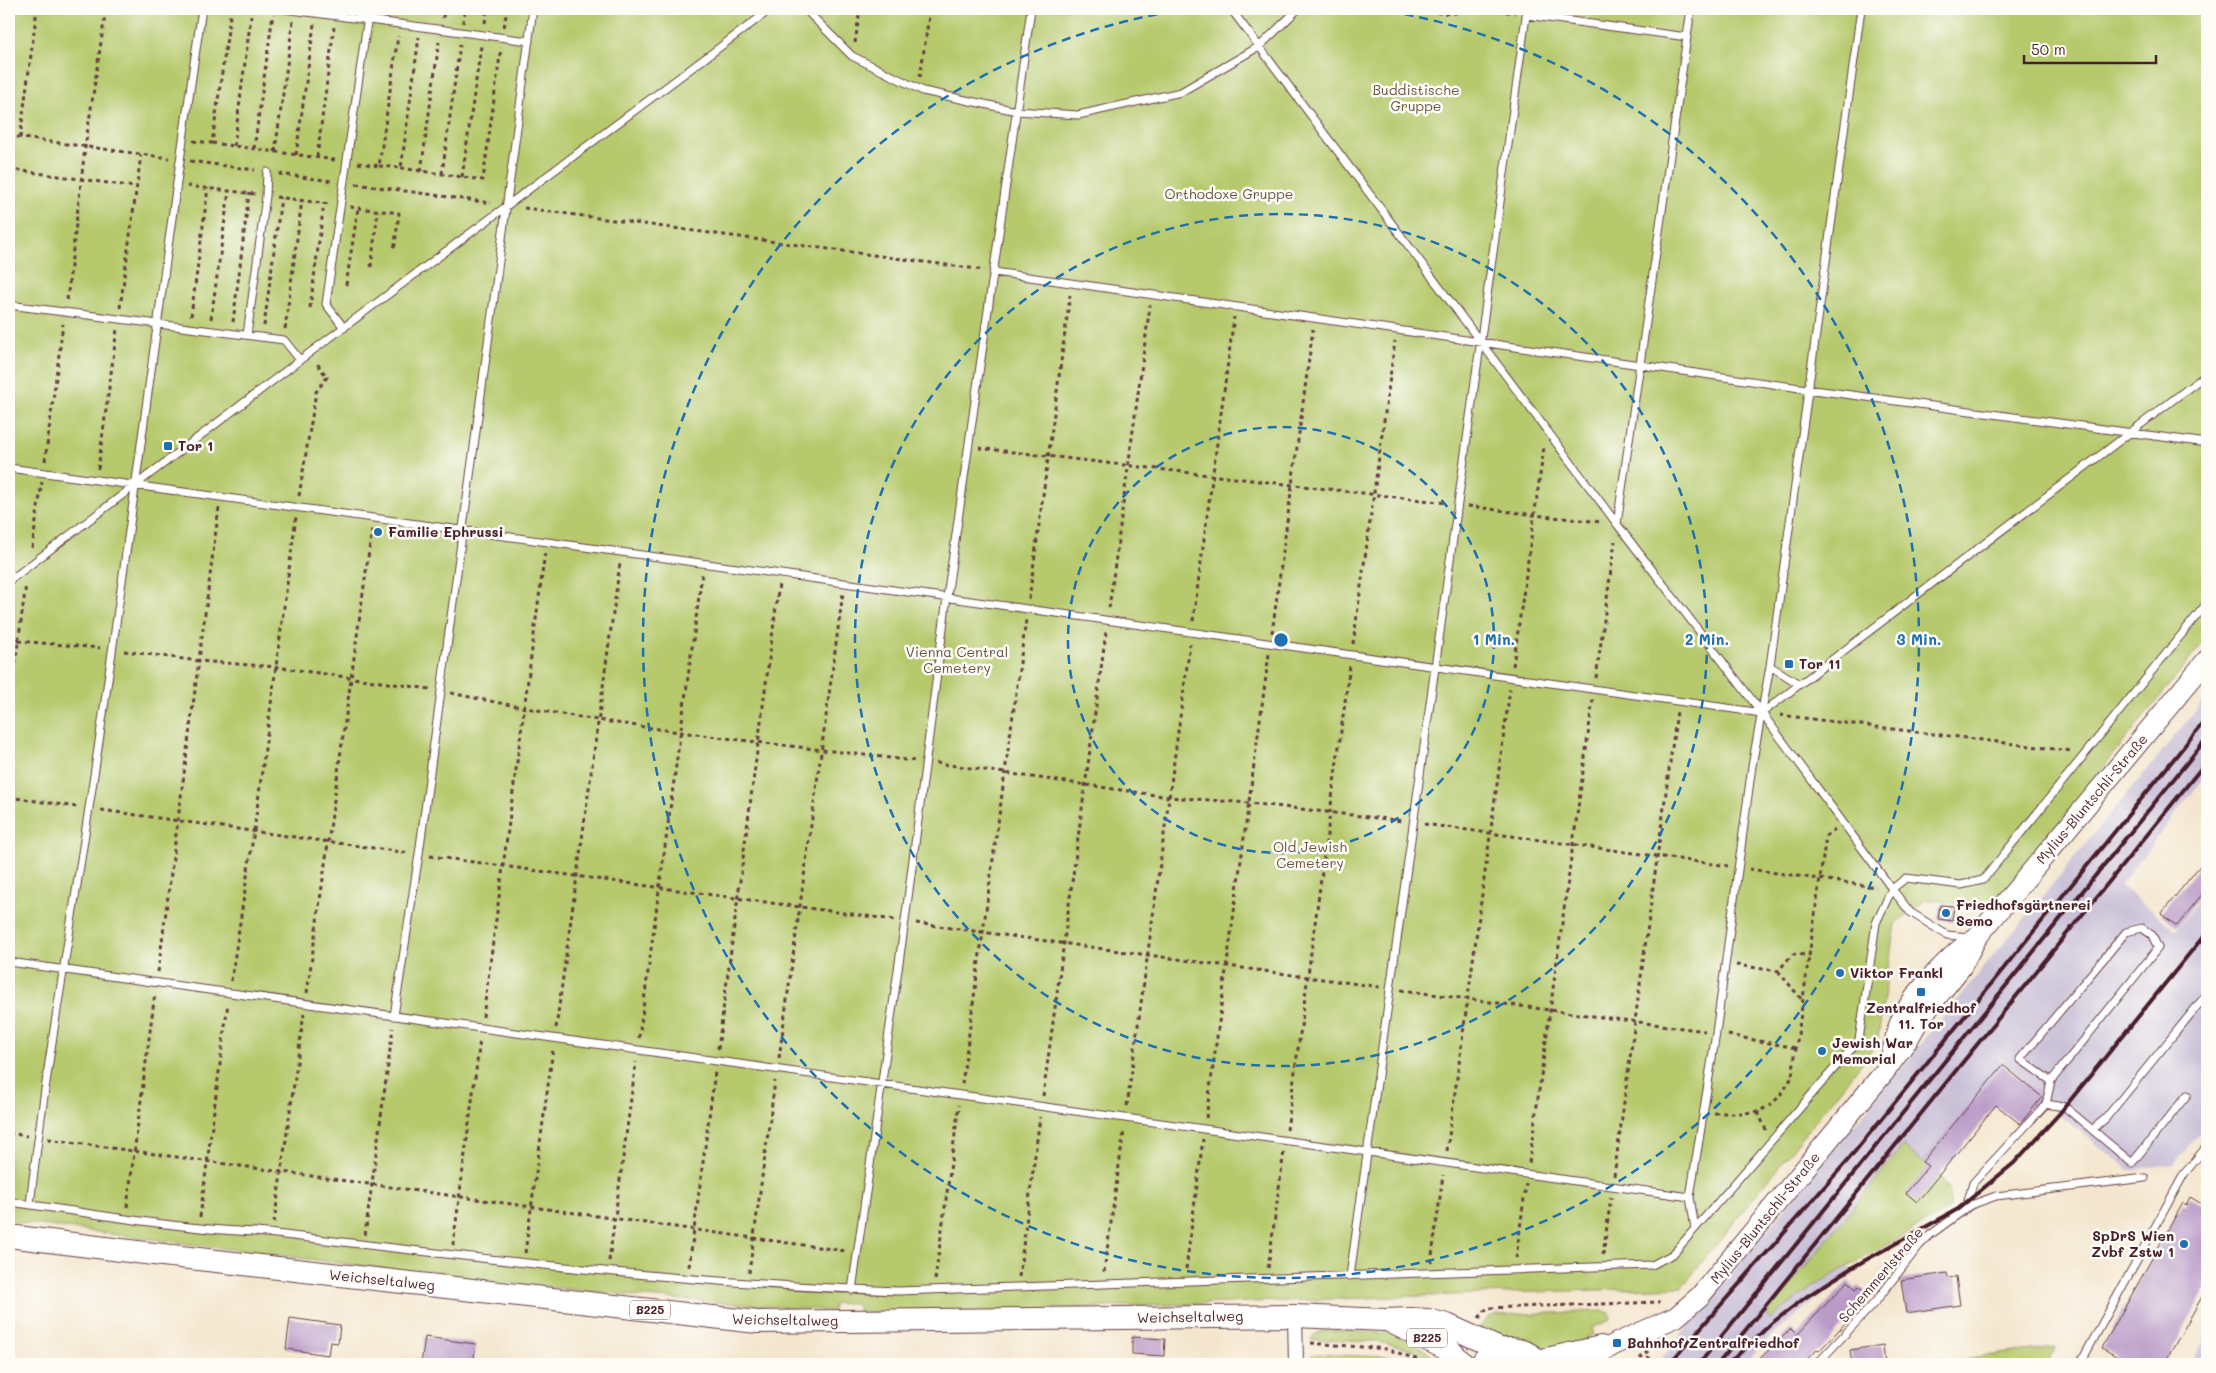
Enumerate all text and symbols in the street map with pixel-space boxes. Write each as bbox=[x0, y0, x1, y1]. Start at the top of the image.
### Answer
scale bar bbox=[2024, 32, 2156, 64]
text: 50 m bbox=[2031, 39, 2066, 59]
park label: Buddistische Gruppe bbox=[1372, 80, 1460, 115]
park label: Orthodoxe Gruppe bbox=[1165, 184, 1293, 203]
place label: Tor 1 bbox=[178, 436, 213, 455]
marker: Tor 1 bbox=[162, 440, 174, 452]
place label: Familie Ephrussi bbox=[388, 522, 503, 541]
marker: Familie Ephrussi bbox=[372, 526, 384, 538]
text: 1 Min. bbox=[1473, 629, 1515, 649]
text: 2 Min. bbox=[1685, 629, 1729, 649]
text: 3 Min. bbox=[1897, 629, 1941, 649]
centre of rings bbox=[1272, 631, 1290, 649]
park label: Vienna Central Cemetery bbox=[906, 642, 1008, 677]
place label: Tor 11 bbox=[1799, 654, 1841, 673]
marker: Tor 11 bbox=[1783, 658, 1795, 670]
street label: Mylius-Bluntschli-Straße bbox=[2032, 730, 2152, 868]
park label: Old Jewish Cemetery bbox=[1273, 837, 1347, 872]
place label: Friedhofsgärtnerei Semo bbox=[1956, 895, 2091, 930]
marker: Friedhofsgärtnerei Semo bbox=[1940, 907, 1952, 919]
place label: Viktor Frankl bbox=[1850, 963, 1943, 982]
marker: Viktor Frankl bbox=[1834, 967, 1846, 979]
marker: Zentralfriedhof 11. Tor bbox=[1915, 986, 1927, 998]
place label: Zentralfriedhof 11. Tor bbox=[1866, 998, 1977, 1033]
place label: Jewish War Memorial bbox=[1832, 1033, 1913, 1068]
marker: Jewish War Memorial bbox=[1816, 1045, 1828, 1057]
street label: Mylius-Bluntschli-Straße bbox=[1706, 1148, 1824, 1288]
street label: Schemmerlstraße bbox=[1834, 1223, 1927, 1326]
place label: SpDrS Wien Zvbf Zstw 1 bbox=[2091, 1226, 2174, 1261]
marker: SpDrS Wien Zvbf Zstw 1 bbox=[2178, 1238, 2190, 1250]
street label: Weichseltalweg bbox=[328, 1264, 436, 1295]
road number: B225 bbox=[630, 1300, 670, 1320]
street label: Weichseltalweg bbox=[1137, 1306, 1243, 1327]
street label: Weichseltalweg bbox=[732, 1309, 838, 1330]
road number: B225 bbox=[1407, 1329, 1447, 1348]
place label: Bahnhof Zentralfriedhof bbox=[1627, 1333, 1800, 1352]
marker: Bahnhof Zentralfriedhof bbox=[1611, 1337, 1623, 1349]

